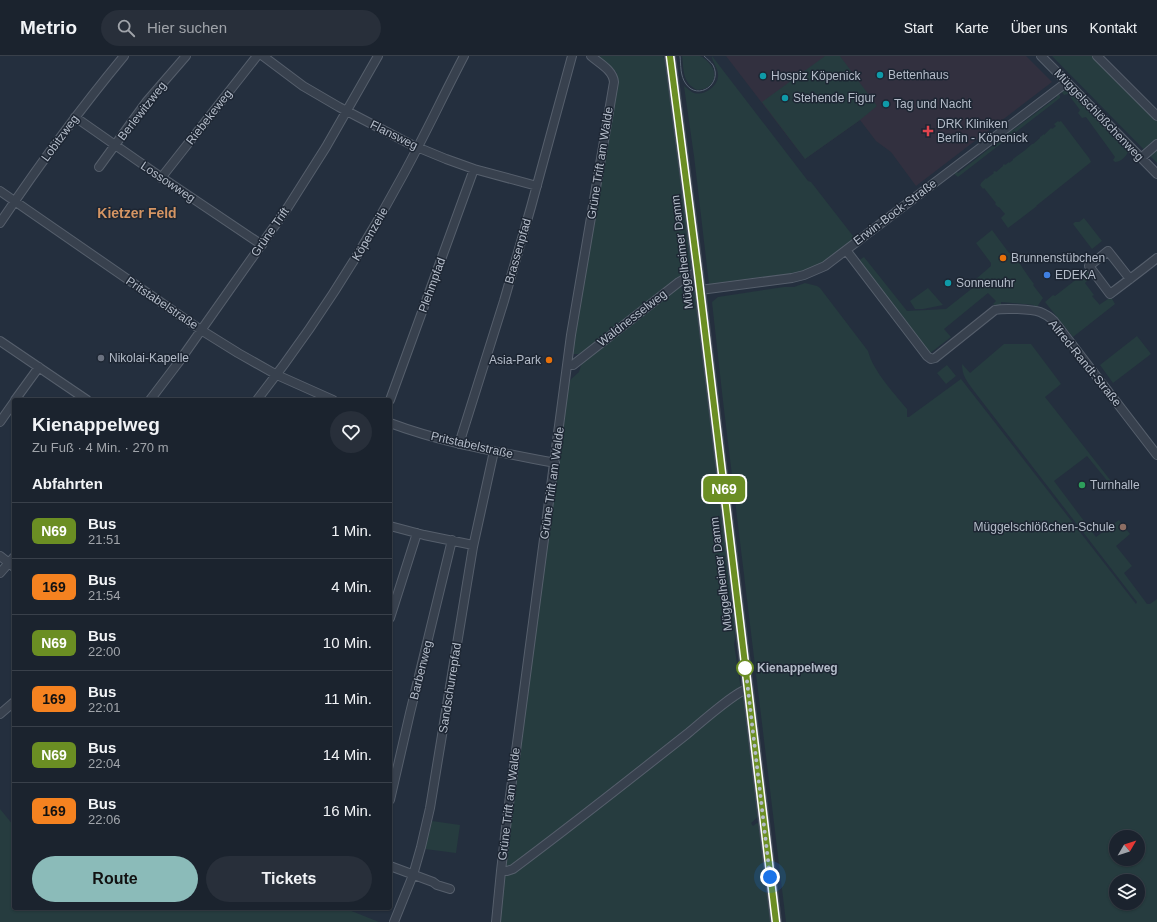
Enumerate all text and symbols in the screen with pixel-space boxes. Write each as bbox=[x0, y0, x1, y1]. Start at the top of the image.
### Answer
search box bbox=[101, 10, 381, 46]
text: Metrio bbox=[20, 17, 77, 38]
icon: search bbox=[115, 17, 137, 39]
text: Hier suchen bbox=[147, 19, 227, 36]
text: Start bbox=[904, 20, 933, 36]
text: Karte bbox=[955, 20, 989, 36]
text: Über uns bbox=[1011, 20, 1068, 36]
text: Kontakt bbox=[1090, 20, 1137, 36]
street label: Müggelschlößchenweg bbox=[1051, 66, 1147, 164]
place label: Bettenhaus bbox=[888, 68, 949, 82]
place label: Hospiz Köpenick bbox=[771, 69, 861, 83]
marker: Bettenhaus bbox=[875, 70, 885, 80]
marker: Hospiz Köpenick bbox=[758, 71, 768, 81]
street label: Berlewitzweg bbox=[115, 79, 169, 143]
street label: Riebekeweg bbox=[183, 87, 235, 147]
place label: Stehende Figur bbox=[793, 91, 875, 105]
marker: Stehende Figur bbox=[780, 93, 790, 103]
place label: Tag und Nacht bbox=[894, 97, 972, 111]
marker: Tag und Nacht bbox=[881, 99, 891, 109]
street label: Grüne Trift am Walde bbox=[584, 105, 616, 220]
street label: Lobitzweg bbox=[38, 112, 82, 164]
street label: Flansweg bbox=[368, 117, 420, 153]
place label: DRK Kliniken Berlin - Köpenick bbox=[937, 117, 1029, 145]
marker: DRK Kliniken Berlin - Köpenick bbox=[922, 125, 934, 137]
street label: Lossowweg bbox=[138, 159, 198, 205]
street label: Erwin-Bock-Straße bbox=[851, 176, 940, 248]
street label: Müggelheimer Damm bbox=[668, 194, 696, 310]
street label: Grüne Trift bbox=[248, 204, 292, 259]
district label: Kietzer Feld bbox=[97, 205, 177, 221]
street label: Köpenzeile bbox=[349, 205, 391, 263]
street label: Brassenpfad bbox=[502, 217, 534, 285]
place label: Brunnenstübchen bbox=[1011, 251, 1105, 265]
marker: Brunnenstübchen bbox=[998, 253, 1008, 263]
street label: Plehmpfad bbox=[416, 256, 448, 314]
place label: EDEKA bbox=[1055, 268, 1096, 282]
marker: EDEKA bbox=[1042, 270, 1052, 280]
street label: Pritstabelstraße bbox=[123, 274, 201, 332]
place label: Sonnenuhr bbox=[956, 276, 1015, 290]
marker: Sonnenuhr bbox=[943, 278, 953, 288]
street label: Waldnesselweg bbox=[595, 287, 669, 349]
street label: Alfred-Randt-Straße bbox=[1046, 317, 1124, 409]
place label: Nikolai-Kapelle bbox=[109, 351, 189, 365]
marker: Nikolai-Kapelle bbox=[96, 353, 106, 363]
place label: Asia-Park bbox=[489, 353, 542, 367]
marker: Asia-Park bbox=[544, 355, 554, 365]
button: heart bbox=[330, 411, 372, 453]
text: Kienappelweg bbox=[32, 414, 160, 435]
street label: Grüne Trift am Walde bbox=[537, 425, 567, 540]
street label: Pritstabelstraße bbox=[429, 429, 515, 461]
text: Zu Fuß · 4 Min. · 270 m bbox=[32, 440, 169, 455]
text: Abfahrten bbox=[32, 475, 103, 492]
line badge: N69 bbox=[701, 476, 747, 502]
place label: Turnhalle bbox=[1090, 478, 1140, 492]
marker: Turnhalle bbox=[1077, 480, 1087, 490]
text: N69 bbox=[711, 481, 737, 497]
text: Bus bbox=[88, 515, 116, 532]
street label: Müggelheimer Damm bbox=[707, 516, 735, 632]
place label: Müggelschlößchen-Schule bbox=[974, 520, 1115, 534]
text: 1 Min. bbox=[331, 522, 372, 539]
marker: Müggelschlößchen-Schule bbox=[1118, 522, 1128, 532]
text: N69 bbox=[41, 523, 67, 539]
text: 21:51 bbox=[88, 532, 121, 547]
text: Bus bbox=[88, 571, 116, 588]
text: 4 Min. bbox=[331, 578, 372, 595]
text: 169 bbox=[42, 579, 66, 595]
text: 21:54 bbox=[88, 588, 121, 603]
text: Bus bbox=[88, 627, 116, 644]
text: 10 Min. bbox=[323, 634, 372, 651]
text: N69 bbox=[41, 635, 67, 651]
street label: Barbenweg bbox=[407, 639, 435, 701]
street label: Sandschurrepfad bbox=[436, 642, 464, 734]
text: 22:00 bbox=[88, 644, 121, 659]
marker: Kienappelweg bbox=[736, 659, 754, 677]
place label: Kienappelweg bbox=[757, 661, 838, 675]
text: Bus bbox=[88, 683, 116, 700]
text: 11 Min. bbox=[324, 690, 372, 707]
text: 169 bbox=[42, 691, 66, 707]
text: 22:01 bbox=[88, 700, 121, 715]
text: Bus bbox=[88, 739, 116, 756]
text: 14 Min. bbox=[323, 746, 372, 763]
street label: Grüne Trift am Walde bbox=[495, 746, 523, 861]
text: N69 bbox=[41, 747, 67, 763]
text: 22:04 bbox=[88, 756, 121, 771]
text: Bus bbox=[88, 795, 116, 812]
text: 16 Min. bbox=[323, 802, 372, 819]
text: 169 bbox=[42, 803, 66, 819]
text: 22:06 bbox=[88, 812, 121, 827]
north arrow bbox=[1109, 830, 1145, 866]
map controls bbox=[1109, 830, 1145, 910]
button: Route bbox=[32, 856, 198, 902]
button: Tickets bbox=[206, 856, 372, 902]
your location bbox=[760, 867, 780, 887]
button: layers bbox=[1109, 874, 1145, 910]

